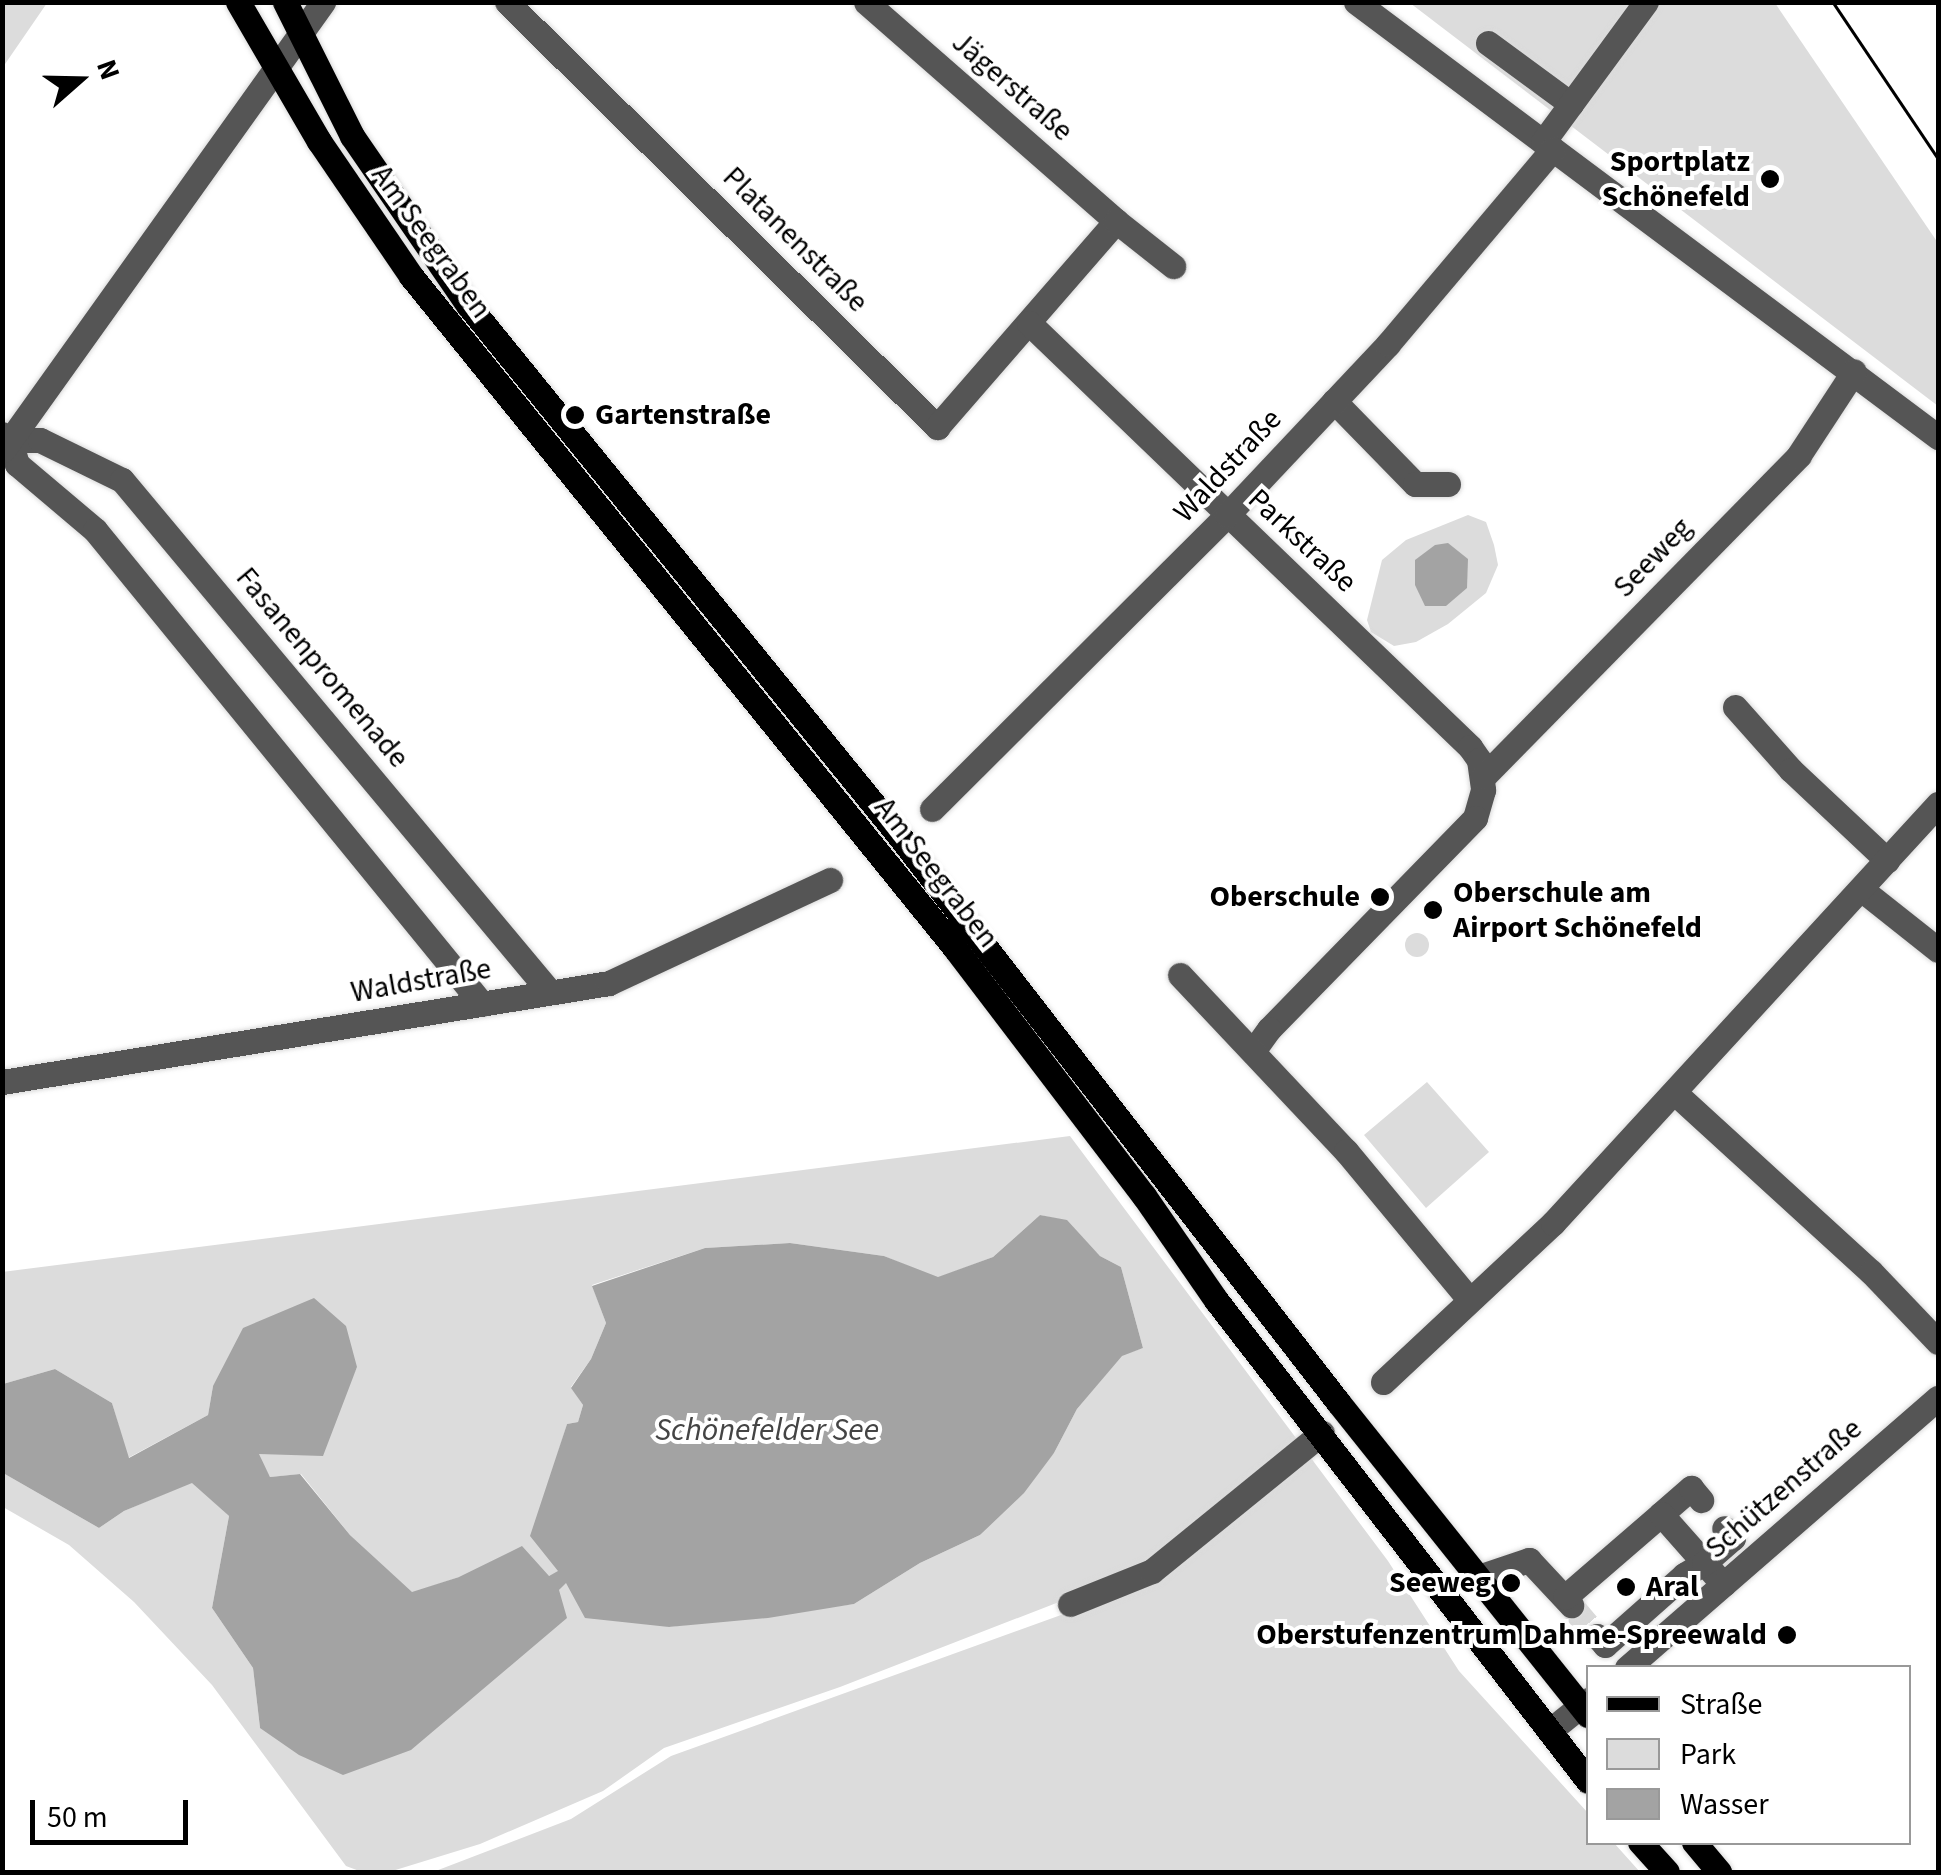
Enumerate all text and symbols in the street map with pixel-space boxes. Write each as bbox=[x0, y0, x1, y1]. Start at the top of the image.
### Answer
street label: Jägerstraße bbox=[944, 25, 1080, 149]
north arrow bbox=[30, 30, 130, 130]
text: N bbox=[86, 54, 130, 85]
place label: Sportplatz Schönefeld bbox=[1602, 144, 1750, 214]
street label: Am Seegraben bbox=[363, 158, 499, 326]
street label: Platanenstraße bbox=[715, 160, 875, 320]
marker: Sportplatz Schönefeld bbox=[1759, 168, 1781, 190]
place label: Gartenstraße bbox=[595, 397, 771, 433]
street label: Waldstraße bbox=[1167, 402, 1289, 530]
marker: Gartenstraße bbox=[564, 404, 586, 426]
street label: Parkstraße bbox=[1240, 482, 1364, 600]
street label: Seeweg bbox=[1606, 511, 1700, 605]
street label: Fasanenpromenade bbox=[228, 561, 416, 775]
street label: Am Seegraben bbox=[866, 791, 1006, 955]
place label: Oberschule am Airport Schönefeld bbox=[1453, 875, 1702, 946]
place label: Oberschule bbox=[1209, 879, 1360, 915]
marker: Oberschule bbox=[1369, 886, 1391, 908]
marker: Oberschule am Airport Schönefeld bbox=[1422, 899, 1444, 921]
street label: Waldstraße bbox=[348, 951, 494, 1011]
water label: Schönefelder See bbox=[655, 1411, 879, 1449]
street label: Schützenstraße bbox=[1698, 1411, 1870, 1567]
place label: Seeweg bbox=[1389, 1565, 1491, 1601]
place label: Aral bbox=[1646, 1569, 1699, 1605]
marker: Seeweg bbox=[1500, 1572, 1522, 1594]
marker: Aral bbox=[1615, 1576, 1637, 1598]
place label: Oberstufenzentrum Dahme-Spreewald bbox=[1256, 1617, 1767, 1653]
marker: Oberstufenzentrum Dahme-Spreewald bbox=[1776, 1624, 1798, 1646]
legend bbox=[1586, 1665, 1911, 1845]
text: Straße bbox=[1680, 1683, 1762, 1726]
text: Park bbox=[1680, 1733, 1736, 1776]
scale bar bbox=[35, 1780, 192, 1842]
text: Wasser bbox=[1680, 1783, 1769, 1826]
text: 50 m bbox=[47, 1796, 108, 1839]

